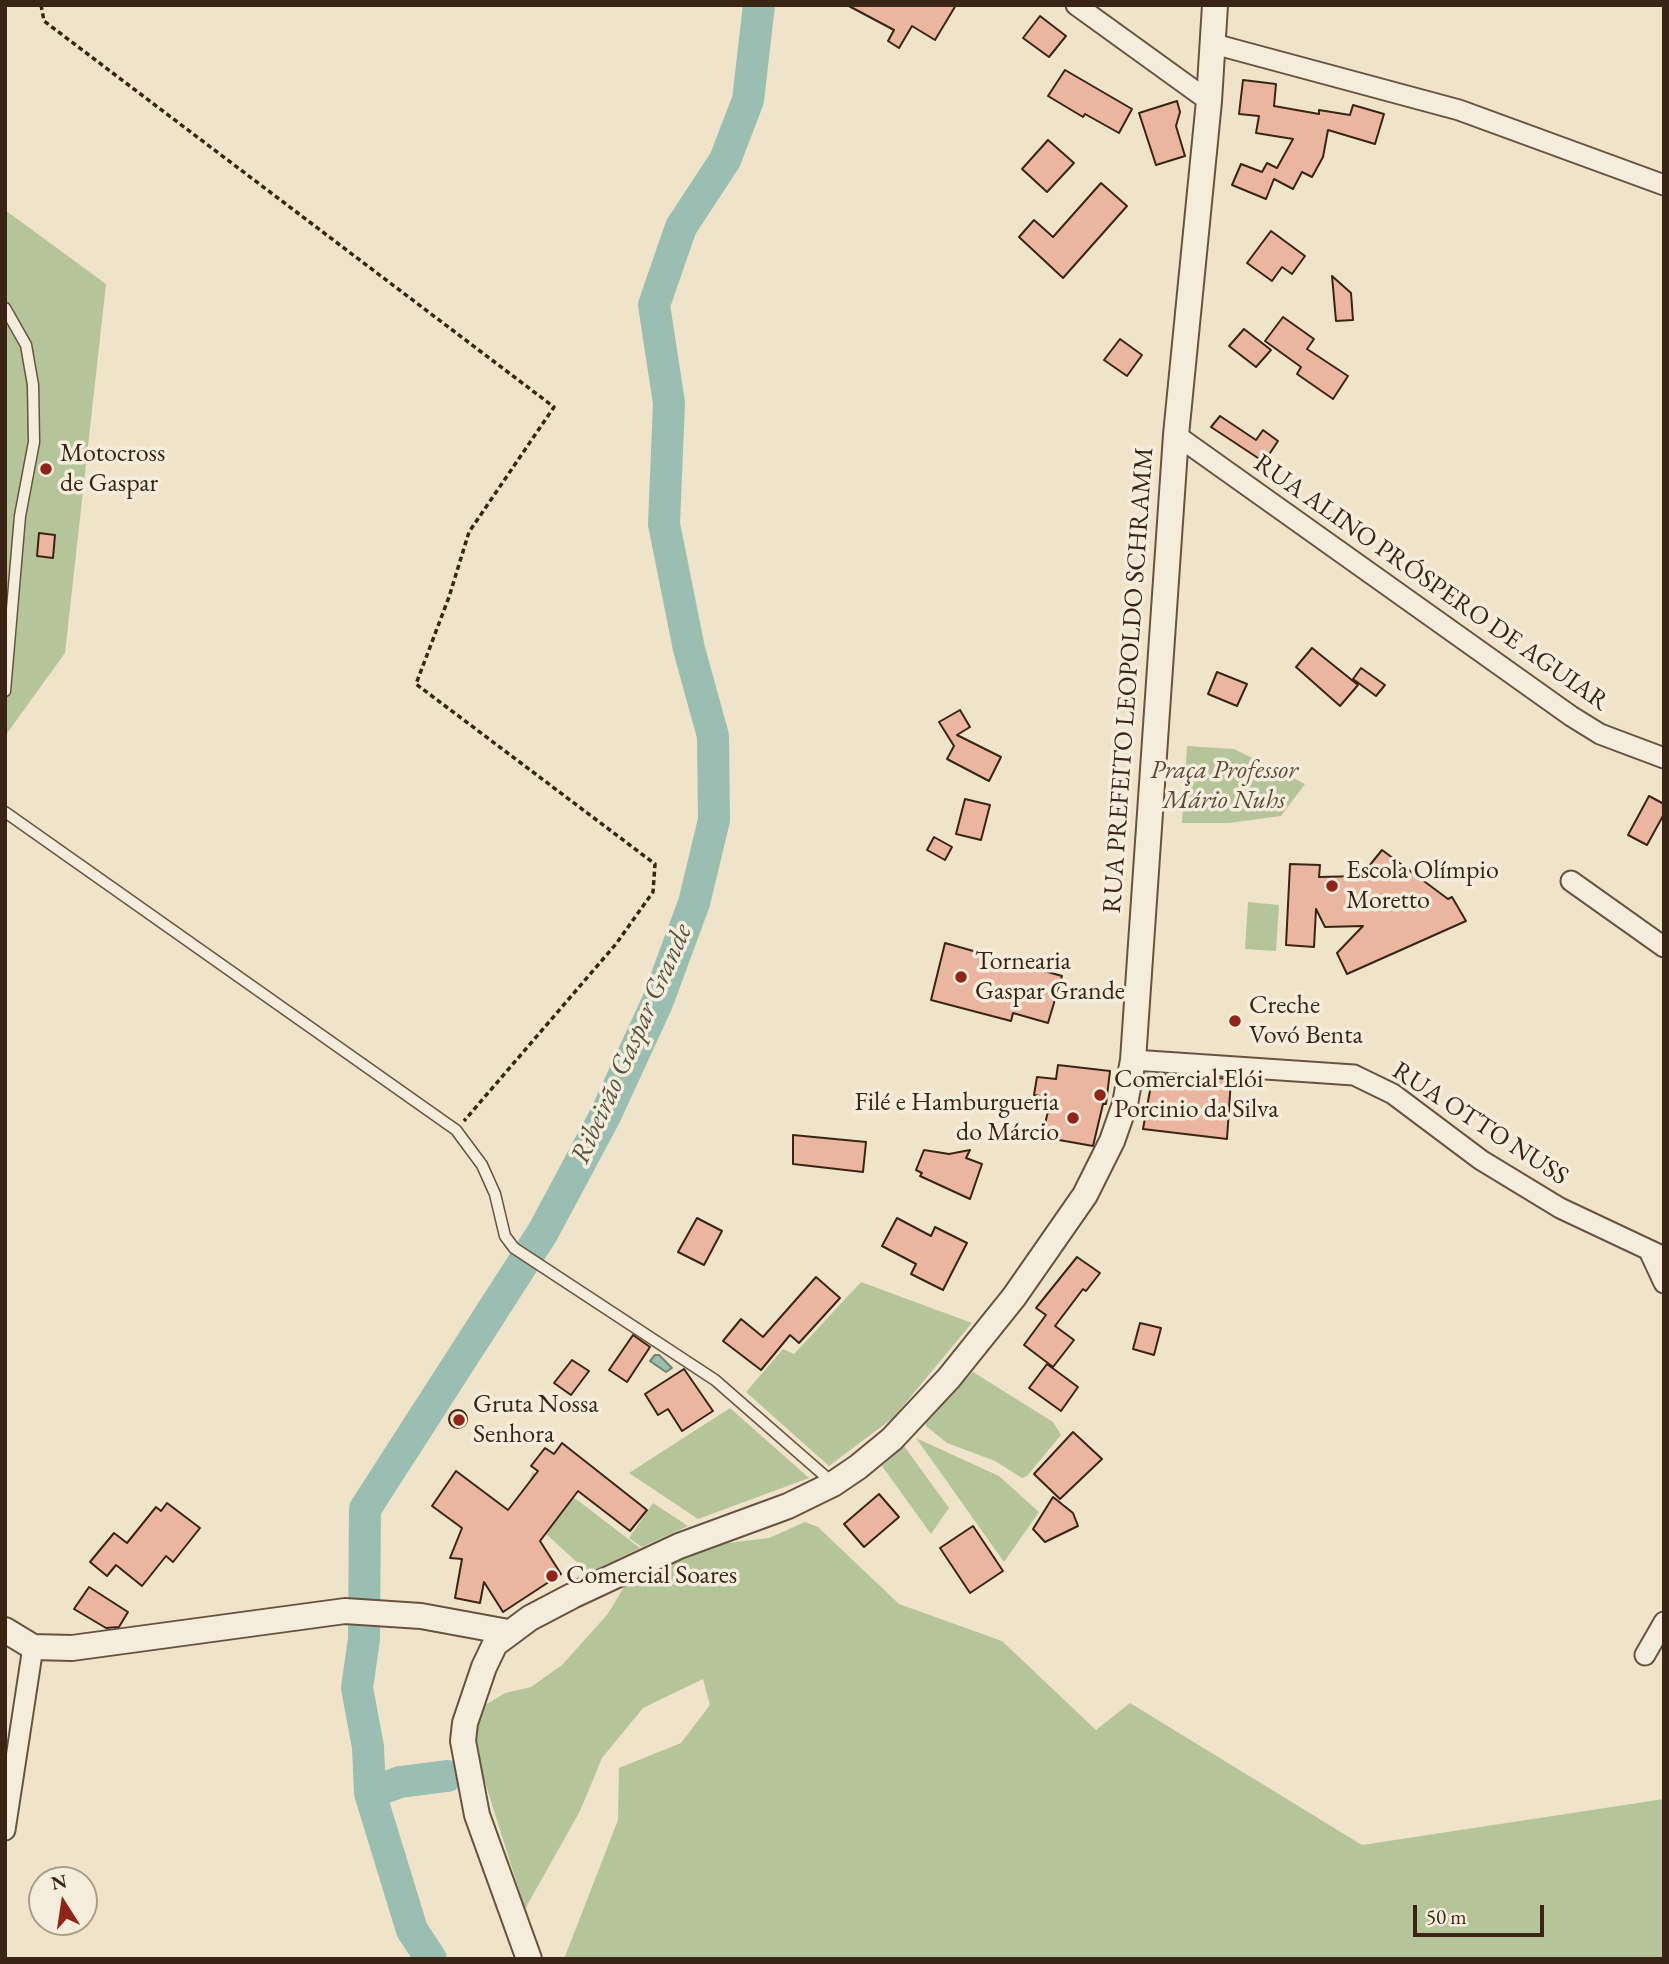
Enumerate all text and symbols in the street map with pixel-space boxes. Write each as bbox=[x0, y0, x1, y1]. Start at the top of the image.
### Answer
place label: Motocross de Gaspar bbox=[60, 438, 165, 500]
street label: RUA PREFEITO LEOPOLDO SCHRAMM bbox=[1097, 446, 1161, 914]
street label: RUA ALINO PRÓSPERO DE AGUIAR bbox=[1248, 448, 1614, 718]
marker: Motocross de Gaspar bbox=[38, 461, 54, 477]
park label: Praça Professor Mário Nuhs bbox=[1150, 755, 1298, 816]
place label: Escola Olímpio Moretto bbox=[1346, 855, 1499, 917]
marker: Escola Olímpio Moretto bbox=[1324, 878, 1340, 894]
water label: Ribeirão Gaspar Grande bbox=[564, 919, 700, 1169]
place label: Tornearia Gaspar Grande bbox=[975, 946, 1125, 1007]
marker: Tornearia Gaspar Grande bbox=[953, 969, 969, 985]
place label: Creche Vovó Benta bbox=[1249, 990, 1363, 1052]
marker: Creche Vovó Benta bbox=[1227, 1013, 1243, 1029]
street label: RUA OTTO NUSS bbox=[1386, 1055, 1574, 1193]
place label: Comercial Elói Porcinio da Silva bbox=[1114, 1064, 1279, 1126]
place label: Filé e Hamburgueria do Márcio bbox=[854, 1087, 1059, 1148]
marker: Comercial Elói Porcinio da Silva bbox=[1092, 1087, 1108, 1103]
marker: Filé e Hamburgueria do Márcio bbox=[1065, 1110, 1081, 1126]
place label: Gruta Nossa Senhora bbox=[473, 1389, 599, 1450]
marker: Gruta Nossa Senhora bbox=[451, 1412, 467, 1428]
place label: Comercial Soares bbox=[566, 1560, 737, 1592]
marker: Comercial Soares bbox=[544, 1568, 560, 1584]
north arrow bbox=[28, 1866, 98, 1936]
text: N bbox=[49, 1868, 69, 1896]
scale bar bbox=[1417, 1890, 1548, 1934]
text: 50 m bbox=[1426, 1903, 1467, 1930]

